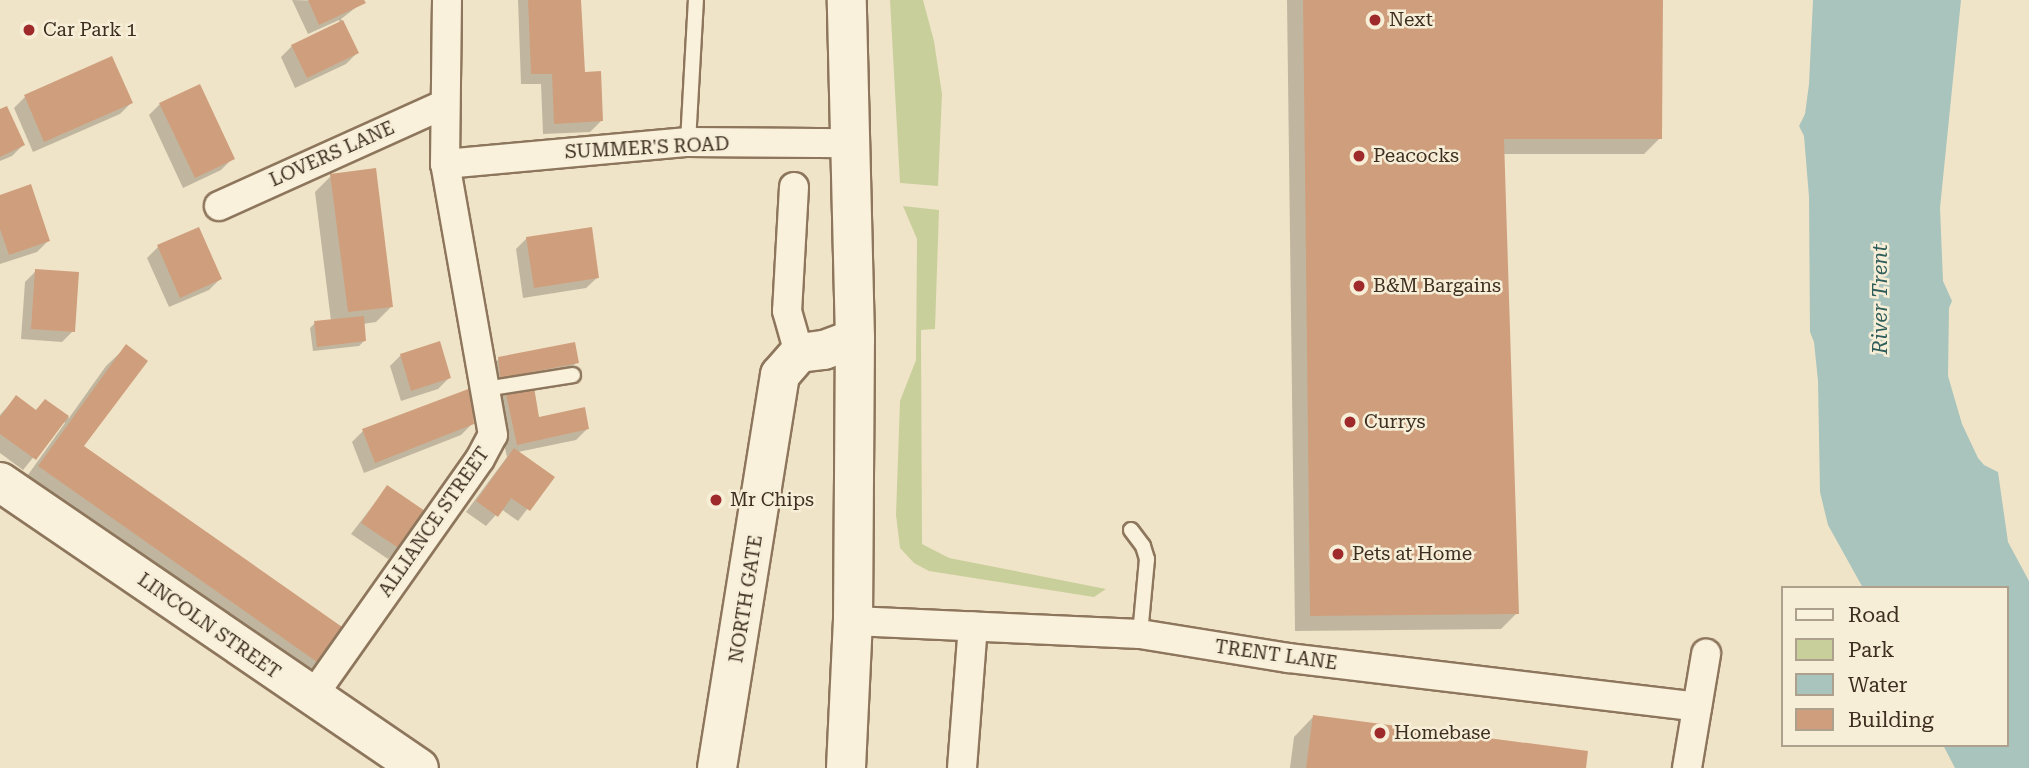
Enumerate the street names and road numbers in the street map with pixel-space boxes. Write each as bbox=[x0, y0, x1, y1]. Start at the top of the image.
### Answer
street label: LOVERS LANE bbox=[266, 116, 398, 192]
street label: SUMMER'S ROAD bbox=[564, 132, 730, 164]
street label: ALLIANCE STREET bbox=[374, 443, 494, 601]
street label: NORTH GATE bbox=[725, 534, 767, 664]
street label: LINCOLN STREET bbox=[133, 568, 285, 684]
street label: TRENT LANE bbox=[1213, 635, 1339, 675]

